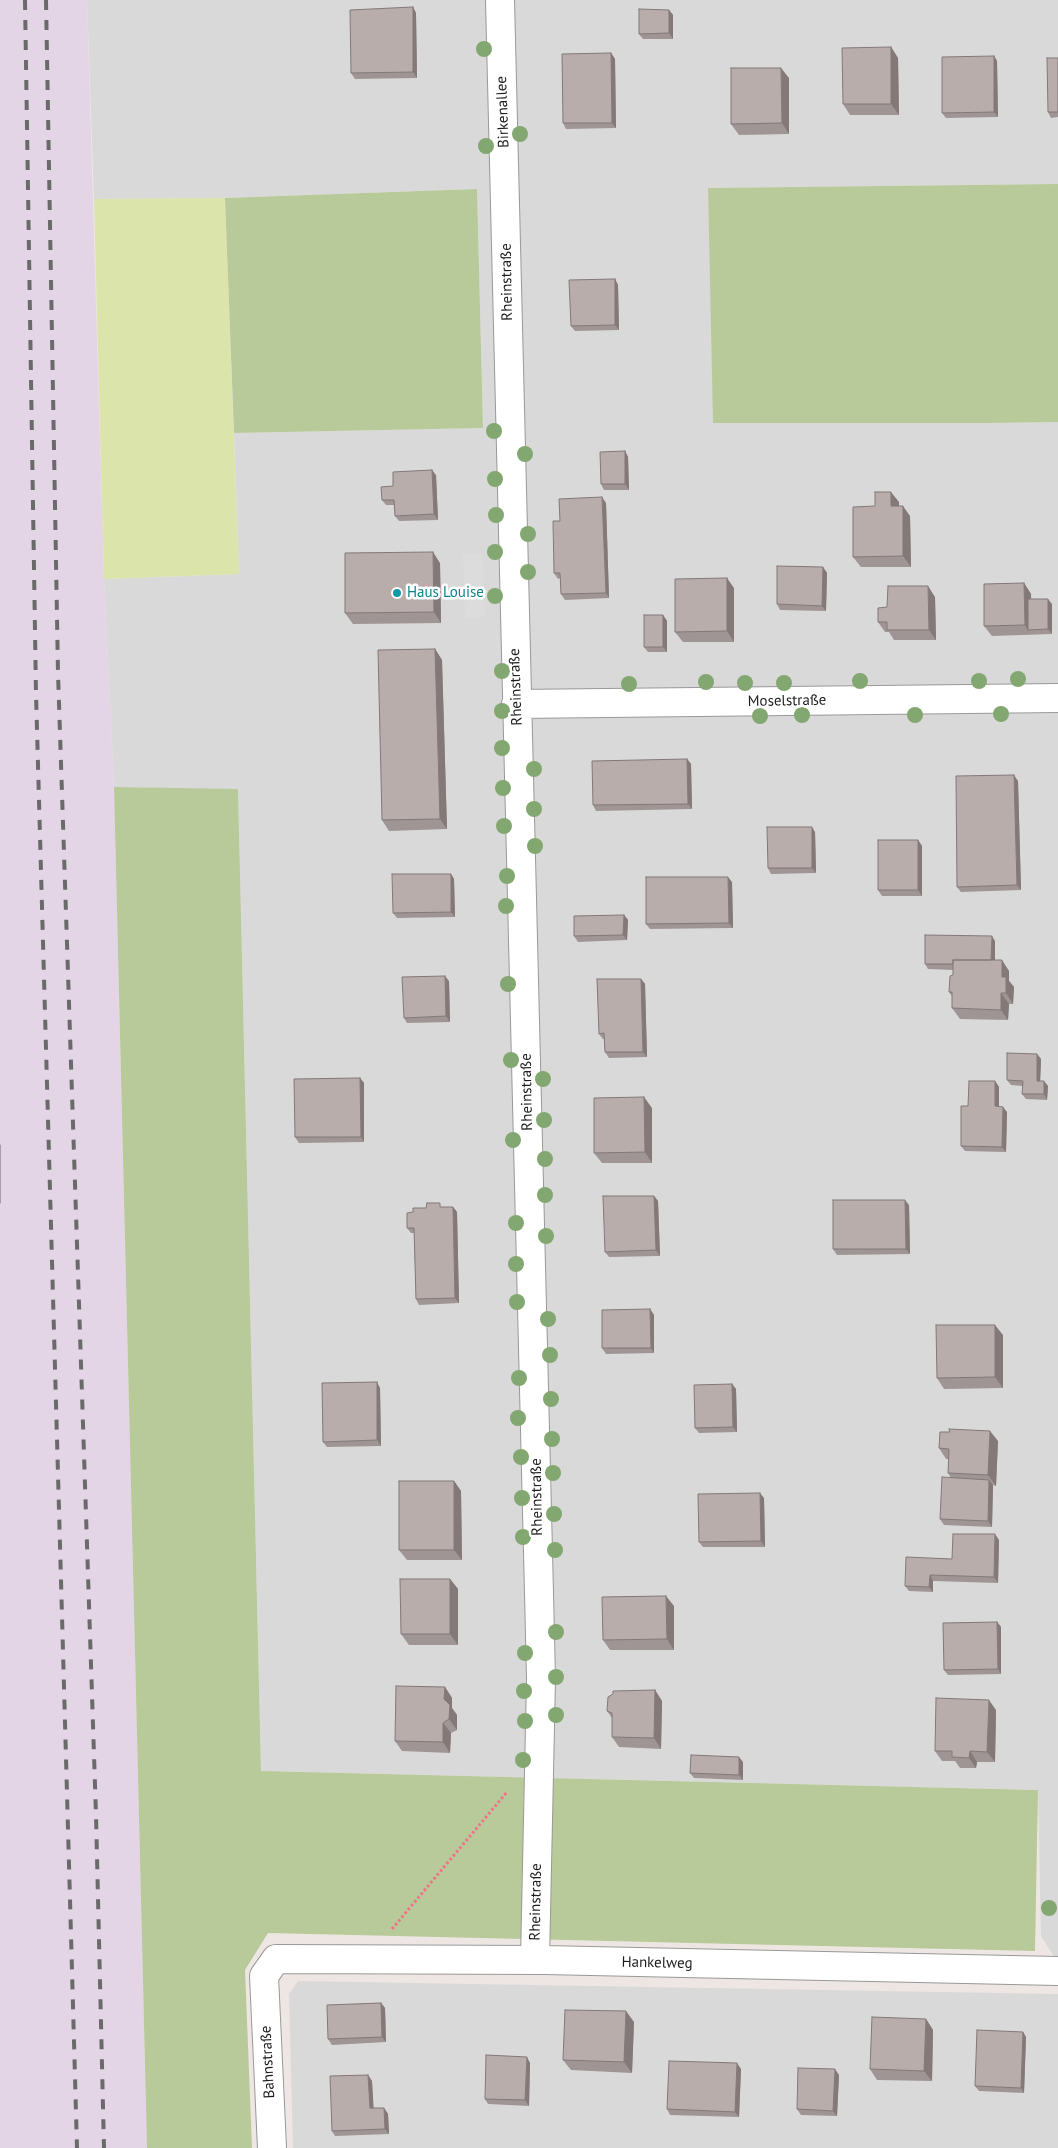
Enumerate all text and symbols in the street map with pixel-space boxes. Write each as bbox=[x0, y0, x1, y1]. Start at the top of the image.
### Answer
street label: Birkenallee bbox=[493, 76, 513, 148]
street label: Rheinstraße bbox=[497, 243, 517, 321]
place label: Haus Louise bbox=[407, 584, 484, 602]
marker: Haus Louise bbox=[391, 587, 403, 599]
street label: Rheinstraße bbox=[506, 648, 526, 726]
street label: Moselstraße bbox=[748, 691, 826, 711]
street label: Rheinstraße bbox=[517, 1053, 537, 1131]
street label: Rheinstraße bbox=[527, 1458, 547, 1536]
street label: Rheinstraße bbox=[526, 1863, 546, 1941]
street label: Hankelweg bbox=[621, 1953, 693, 1973]
street label: Bahnstraße bbox=[257, 2025, 279, 2099]

